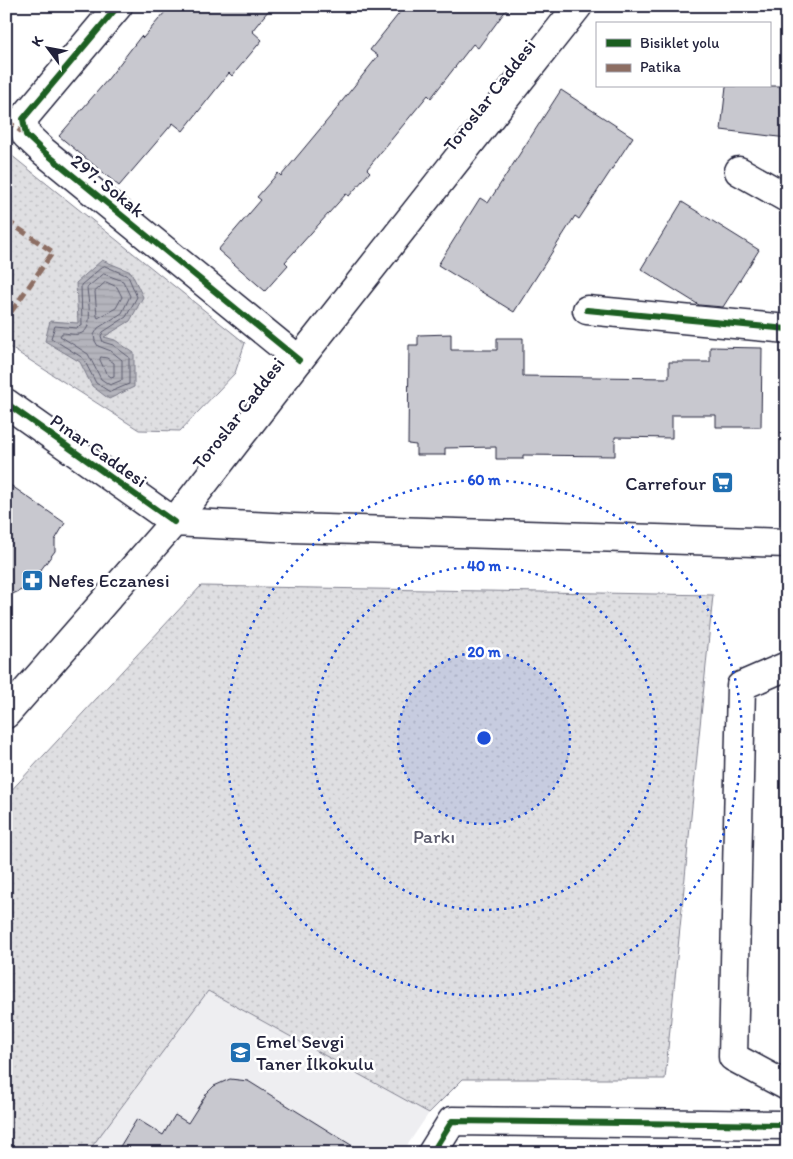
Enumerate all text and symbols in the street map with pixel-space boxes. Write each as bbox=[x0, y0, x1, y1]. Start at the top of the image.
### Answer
north arrow bbox=[22, 22, 72, 72]
legend bbox=[596, 22, 770, 88]
text: K bbox=[28, 32, 48, 50]
text: Bisiklet yolu bbox=[640, 34, 719, 52]
street label: Toroslar Caddesi bbox=[438, 35, 540, 156]
text: Patika bbox=[640, 58, 681, 76]
street label: 297. Sokak bbox=[66, 149, 149, 222]
street label: Toroslar Caddesi bbox=[187, 353, 289, 474]
street label: Pınar Caddesi bbox=[46, 409, 151, 492]
text: 60 m bbox=[467, 471, 501, 489]
supermarket icon: Carrefour bbox=[710, 471, 734, 495]
place label: Carrefour bbox=[625, 472, 706, 495]
text: 40 m bbox=[467, 557, 502, 575]
pharmacy icon: Nefes Eczanesi bbox=[20, 568, 44, 592]
place label: Nefes Eczanesi bbox=[48, 569, 170, 592]
text: 20 m bbox=[467, 643, 501, 661]
centre of rings bbox=[475, 729, 493, 747]
park label: Parkı bbox=[413, 825, 455, 848]
place label: Emel Sevgi Taner İlkokulu bbox=[256, 1030, 374, 1075]
school or university icon: Emel Sevgi Taner İlkokulu bbox=[228, 1040, 252, 1064]

